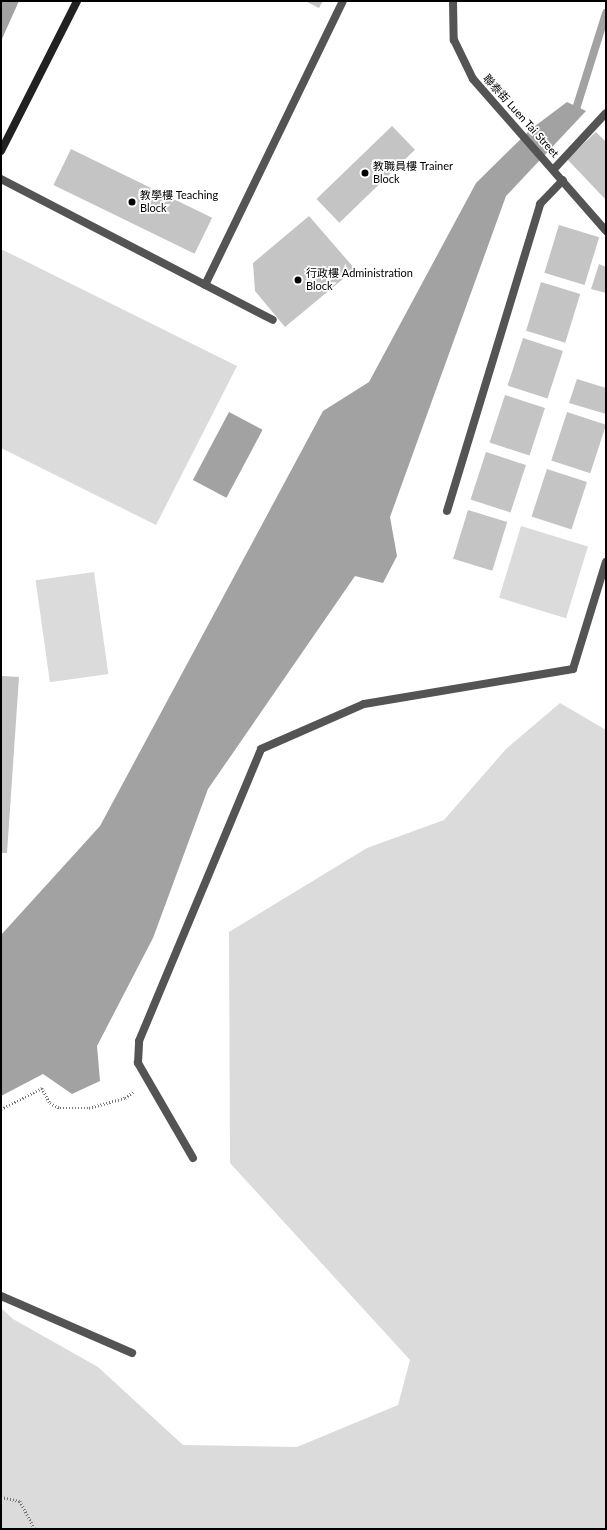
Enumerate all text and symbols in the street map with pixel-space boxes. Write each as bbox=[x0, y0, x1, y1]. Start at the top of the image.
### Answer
street label: 聯泰街 Luen Tai Street bbox=[480, 72, 562, 160]
place label: 教職員樓 Trainer Block bbox=[373, 160, 453, 186]
marker: 教職員樓 Trainer Block bbox=[360, 168, 370, 178]
place label: 教學樓 Teaching Block bbox=[140, 189, 218, 215]
marker: 教學樓 Teaching Block bbox=[127, 197, 137, 207]
place label: 行政樓 Administration Block bbox=[306, 267, 413, 293]
marker: 行政樓 Administration Block bbox=[293, 275, 303, 285]

